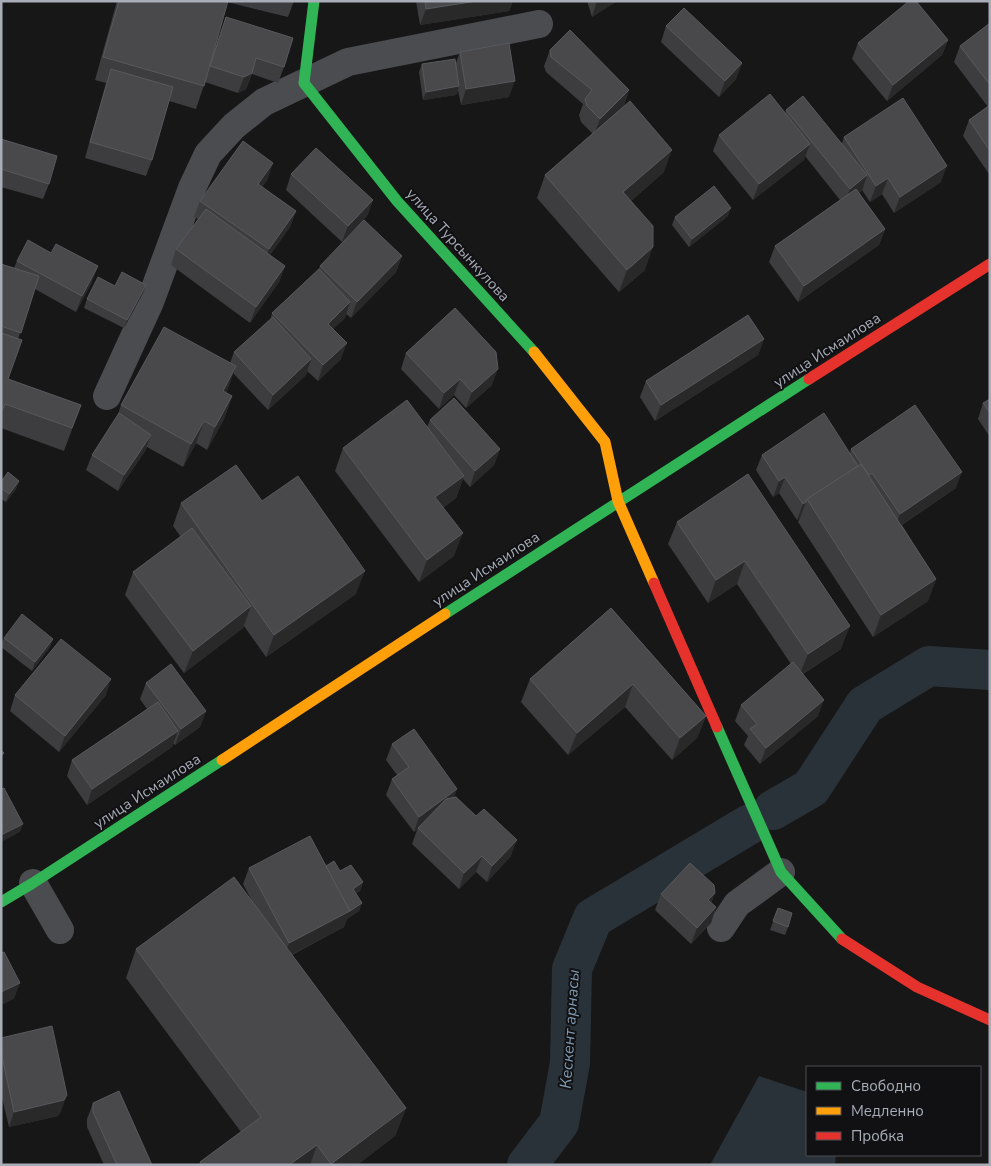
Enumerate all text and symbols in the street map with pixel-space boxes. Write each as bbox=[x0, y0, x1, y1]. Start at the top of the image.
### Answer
street label: улица Турсынкулова bbox=[402, 184, 514, 306]
street label: улица Исмаилова bbox=[770, 308, 884, 392]
street label: улица Исмаилова bbox=[429, 527, 543, 611]
street label: улица Исмаилова bbox=[90, 749, 204, 833]
water label: Кескент арнасы bbox=[555, 968, 585, 1089]
legend bbox=[806, 1066, 981, 1156]
text: Свободно bbox=[851, 1076, 921, 1096]
text: Медленно bbox=[851, 1101, 924, 1121]
text: Пробка bbox=[851, 1126, 904, 1146]

